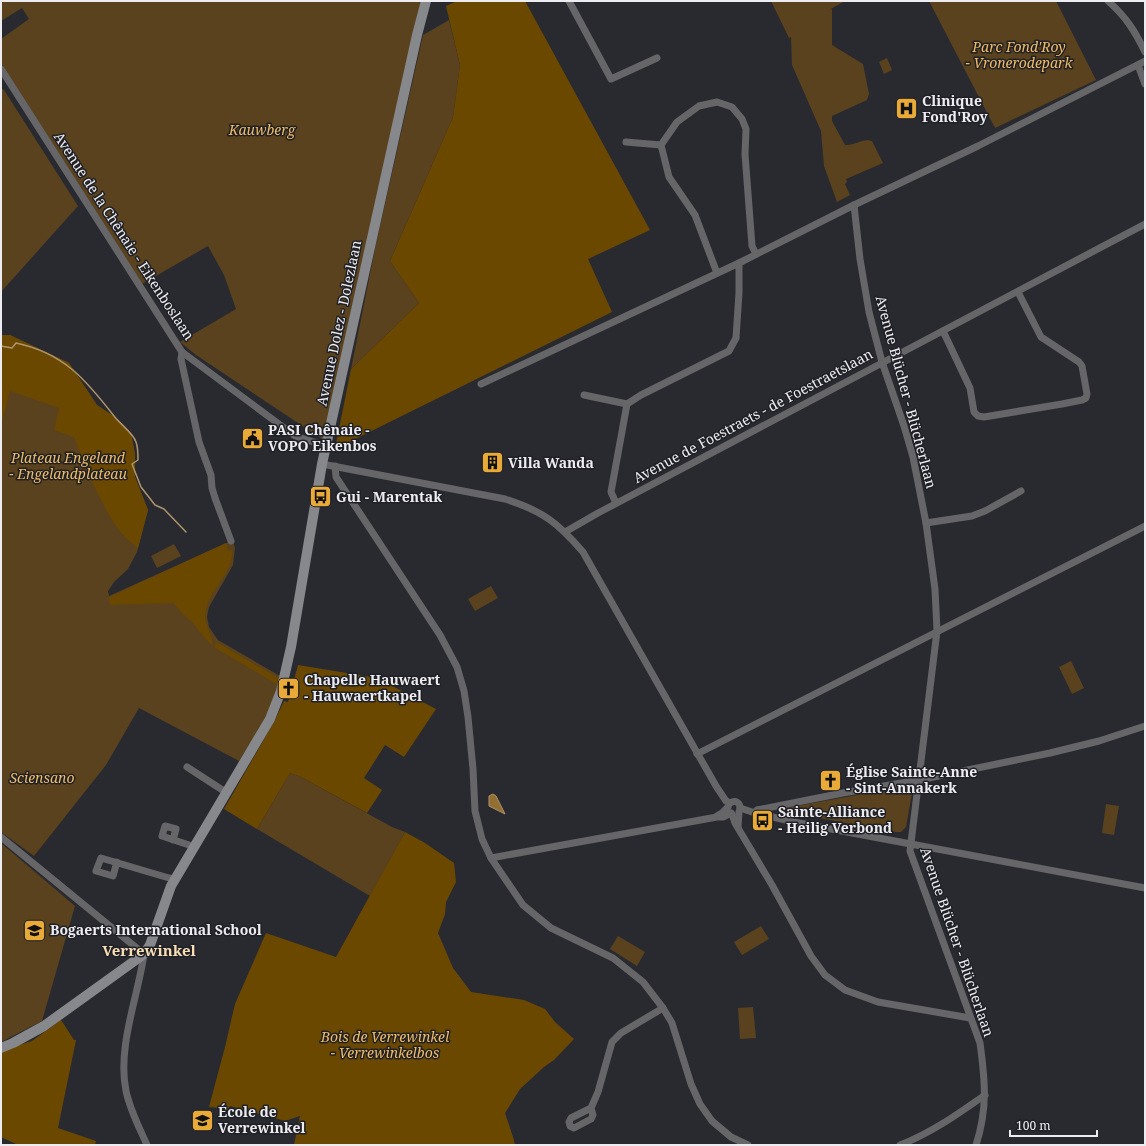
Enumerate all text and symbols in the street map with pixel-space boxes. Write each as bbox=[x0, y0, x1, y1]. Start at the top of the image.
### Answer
park label: Parc Fond'Roy - Vronerodepark bbox=[965, 37, 1074, 72]
place label: Clinique Fond'Roy bbox=[922, 91, 988, 126]
hospital icon: Clinique Fond'Roy bbox=[893, 96, 919, 122]
park label: Kauwberg bbox=[228, 120, 297, 139]
street label: Avenue de la Chênaie - Eikenboslaan bbox=[50, 128, 199, 343]
street label: Avenue Dolez - Dolezlaan bbox=[312, 238, 365, 407]
street label: Avenue Blücher - Blücherlaan bbox=[872, 293, 941, 490]
street label: Avenue de Foestraets - de Foestraetslaan bbox=[630, 344, 876, 487]
place label: PASI Chênaie - VOPO Eikenbos bbox=[268, 420, 377, 455]
public building icon: PASI Chênaie - VOPO Eikenbos bbox=[239, 425, 265, 451]
park label: Plateau Engeland - Engelandplateau bbox=[9, 448, 127, 483]
building icon: Villa Wanda bbox=[479, 450, 505, 476]
place label: Villa Wanda bbox=[508, 453, 594, 472]
bus stop icon: Gui - Marentak bbox=[307, 484, 333, 510]
place label: Gui - Marentak bbox=[336, 487, 442, 506]
place label: Chapelle Hauwaert - Hauwaertkapel bbox=[304, 670, 441, 705]
church icon: Chapelle Hauwaert - Hauwaertkapel bbox=[276, 675, 302, 701]
place label: Église Sainte-Anne - Sint-Annakerk bbox=[846, 762, 977, 797]
church icon: Église Sainte-Anne - Sint-Annakerk bbox=[818, 767, 844, 793]
park label: Sciensano bbox=[9, 768, 75, 787]
place label: Sainte-Alliance - Heilig Verbond bbox=[778, 802, 892, 837]
bus stop icon: Sainte-Alliance - Heilig Verbond bbox=[750, 807, 776, 833]
street label: Avenue Blücher - Blücherlaan bbox=[916, 845, 999, 1039]
school or university icon: Bogaerts International School bbox=[22, 917, 48, 943]
place label: Bogaerts International School bbox=[50, 920, 262, 939]
district label: Verrewinkel bbox=[102, 940, 197, 960]
park label: Bois de Verrewinkel - Verrewinkelbos bbox=[320, 1027, 450, 1062]
place label: École de Verrewinkel bbox=[218, 1102, 305, 1137]
school or university icon: École de Verrewinkel bbox=[190, 1107, 216, 1133]
scale bar bbox=[1010, 1112, 1097, 1138]
text: 100 m bbox=[1016, 1117, 1051, 1134]

